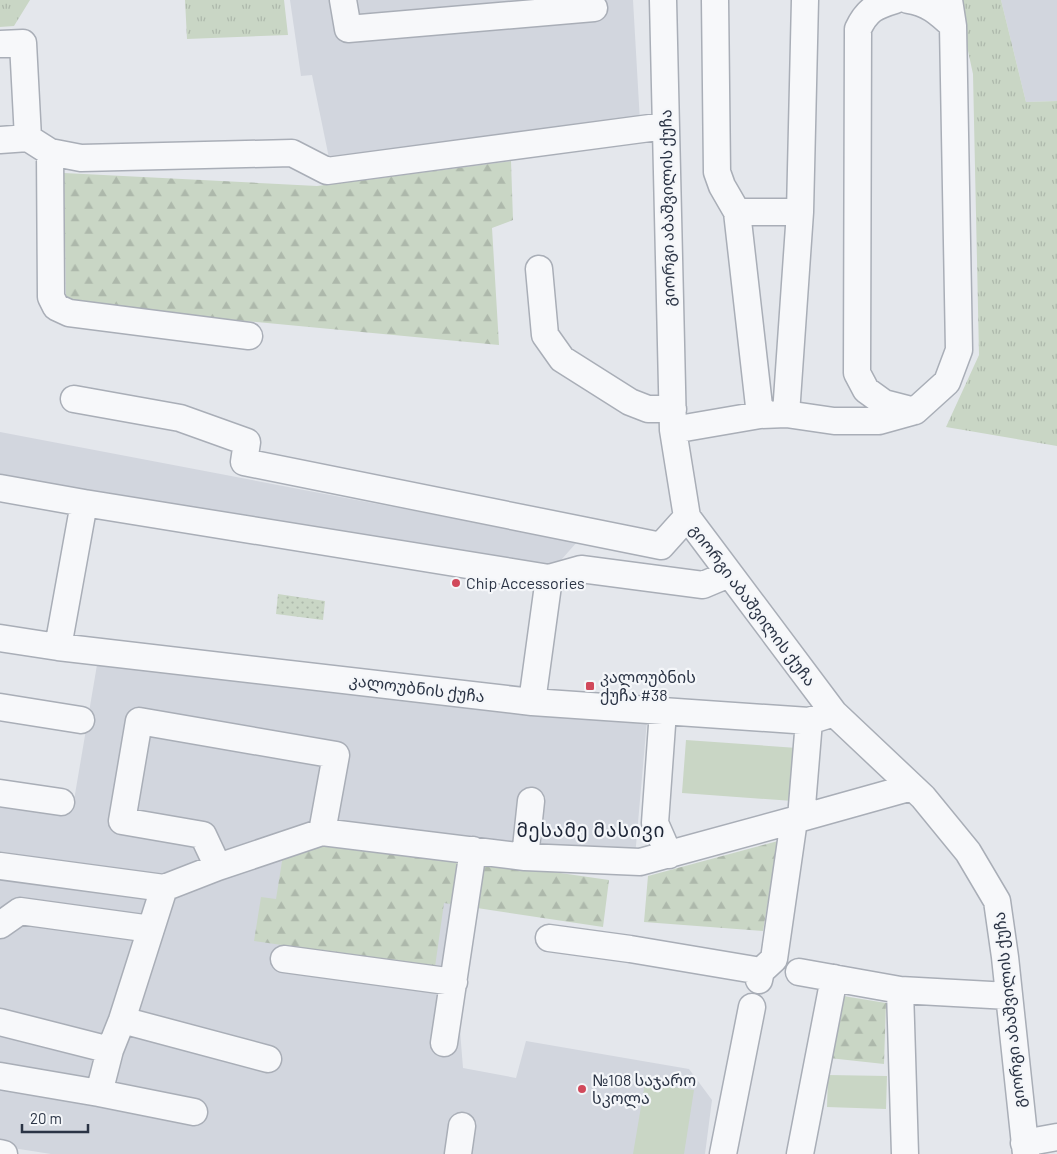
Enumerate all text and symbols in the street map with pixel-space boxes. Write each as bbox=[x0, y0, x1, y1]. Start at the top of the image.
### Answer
street label: გიორგი აბაშვილის ქუჩა bbox=[655, 109, 680, 307]
street label: გიორგი აბაშვილის ქუჩა bbox=[685, 520, 820, 690]
place label: Chip Accessories bbox=[466, 573, 585, 592]
marker: Chip Accessories bbox=[450, 577, 462, 589]
place label: კალოუბნის ქუჩა #38 bbox=[600, 667, 696, 705]
street label: კალოუბნის ქუჩა bbox=[348, 670, 486, 707]
marker: კალოუბნის ქუჩა #38 bbox=[584, 680, 596, 692]
district label: მესამე მასივი bbox=[516, 818, 666, 842]
street label: გიორგი აბაშვილის ქუჩა bbox=[989, 911, 1030, 1109]
place label: №108 საჯარო სკოლა bbox=[592, 1070, 696, 1109]
marker: №108 საჯარო სკოლა bbox=[576, 1083, 588, 1095]
scale bar bbox=[22, 1102, 89, 1134]
text: 20 m bbox=[30, 1109, 62, 1127]

